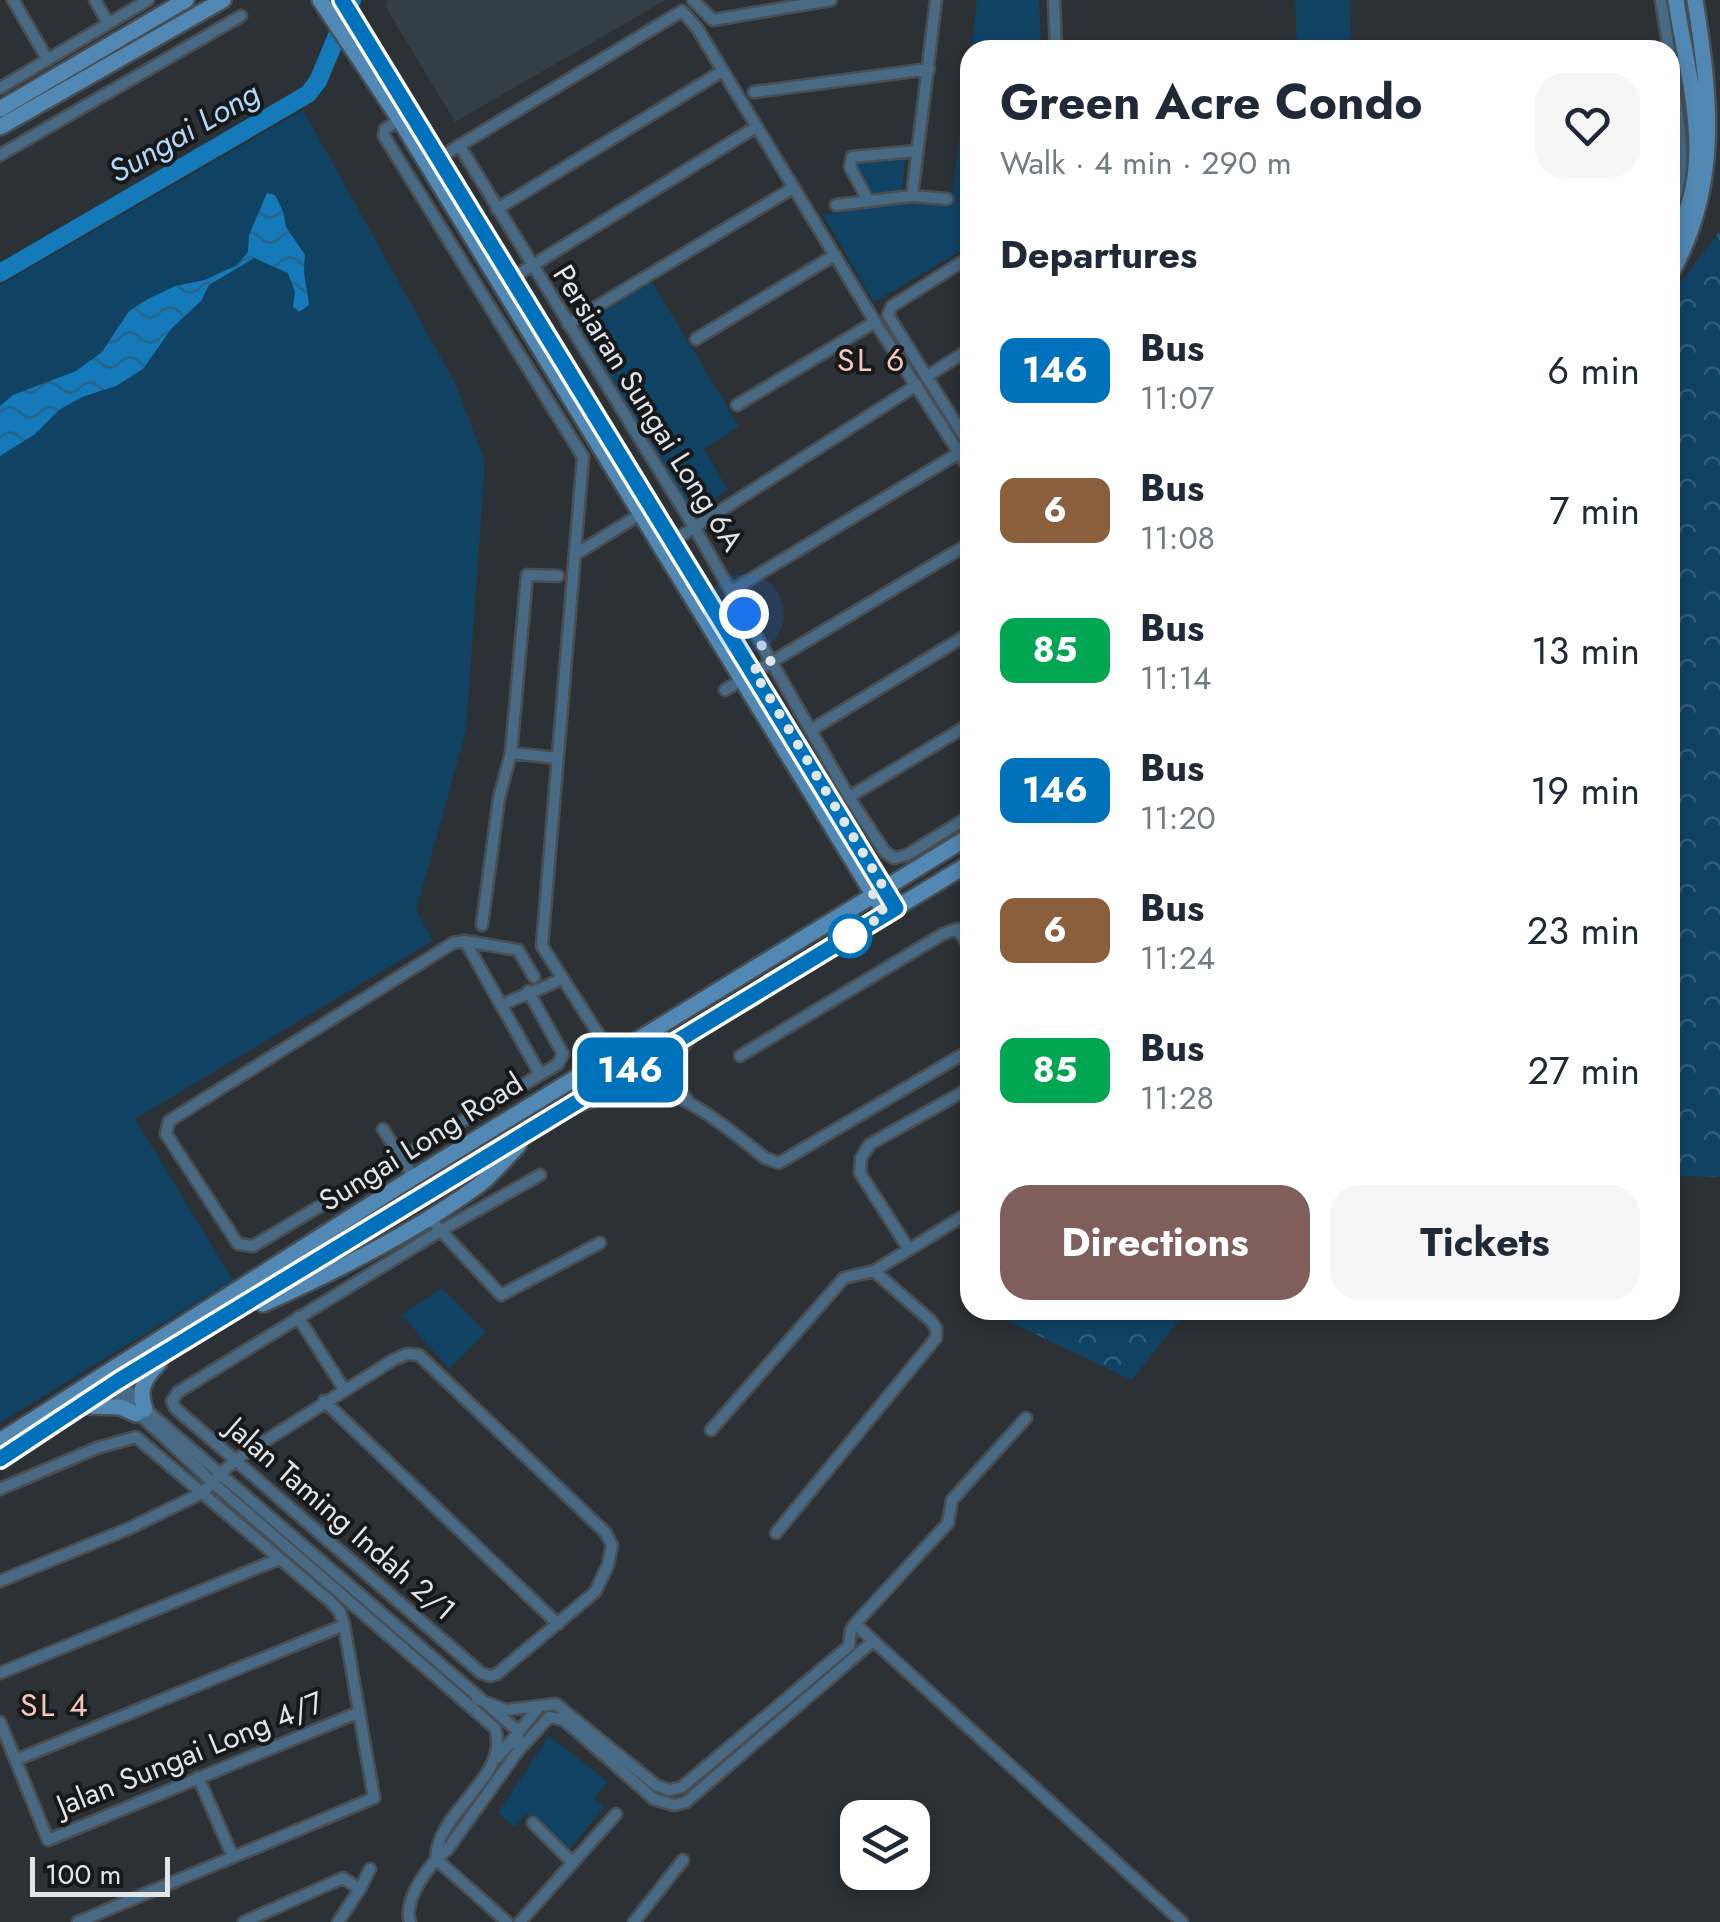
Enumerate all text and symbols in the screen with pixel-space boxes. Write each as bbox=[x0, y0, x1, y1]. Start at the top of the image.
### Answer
text: Green Acre Condo bbox=[1000, 68, 1423, 137]
water label: Sungai Long bbox=[100, 70, 268, 194]
button: heart bbox=[1535, 73, 1640, 178]
text: Walk · 4 min · 290 m bbox=[1000, 140, 1292, 186]
text: Departures bbox=[1000, 227, 1197, 282]
street label: Persiaran Sungai Long 6A bbox=[543, 256, 754, 559]
text: Bus bbox=[1140, 320, 1204, 375]
district label: SL 6 bbox=[837, 337, 907, 383]
text: 6 min bbox=[1547, 343, 1640, 398]
text: 146 bbox=[1022, 345, 1088, 395]
text: 11:07 bbox=[1140, 375, 1214, 421]
text: Bus bbox=[1140, 460, 1204, 515]
text: 7 min bbox=[1549, 483, 1640, 538]
text: 6 bbox=[1043, 485, 1067, 535]
text: 11:08 bbox=[1140, 515, 1215, 561]
your location bbox=[719, 589, 769, 639]
text: Bus bbox=[1140, 600, 1204, 655]
text: 13 min bbox=[1531, 623, 1640, 678]
text: 85 bbox=[1033, 625, 1077, 675]
text: 11:14 bbox=[1140, 655, 1211, 701]
text: Bus bbox=[1140, 740, 1204, 795]
text: 19 min bbox=[1530, 763, 1640, 818]
text: 146 bbox=[1022, 765, 1088, 815]
text: 11:20 bbox=[1140, 795, 1216, 841]
text: Bus bbox=[1140, 880, 1204, 935]
text: 23 min bbox=[1527, 903, 1640, 958]
text: 6 bbox=[1043, 905, 1067, 955]
unlabelled marker bbox=[829, 915, 871, 957]
text: 11:24 bbox=[1140, 935, 1215, 981]
text: Bus bbox=[1140, 1020, 1204, 1075]
line badge: 146 bbox=[572, 1038, 688, 1102]
text: 27 min bbox=[1528, 1043, 1640, 1098]
text: 146 bbox=[597, 1045, 663, 1095]
text: 85 bbox=[1033, 1045, 1077, 1095]
street label: Sungai Long Road bbox=[311, 1062, 531, 1221]
text: 11:28 bbox=[1140, 1075, 1214, 1121]
button: Directions bbox=[1000, 1185, 1310, 1300]
button: Tickets bbox=[1330, 1185, 1640, 1300]
street label: Jalan Taming Indah 2/1 bbox=[214, 1404, 465, 1630]
street label: Jalan Sungai Long 4/7 bbox=[46, 1680, 330, 1828]
district label: SL 4 bbox=[20, 1682, 90, 1728]
map controls bbox=[840, 1800, 930, 1890]
button: layers bbox=[840, 1800, 930, 1890]
scale bar bbox=[30, 1852, 170, 1896]
text: 100 m bbox=[45, 1854, 121, 1895]

